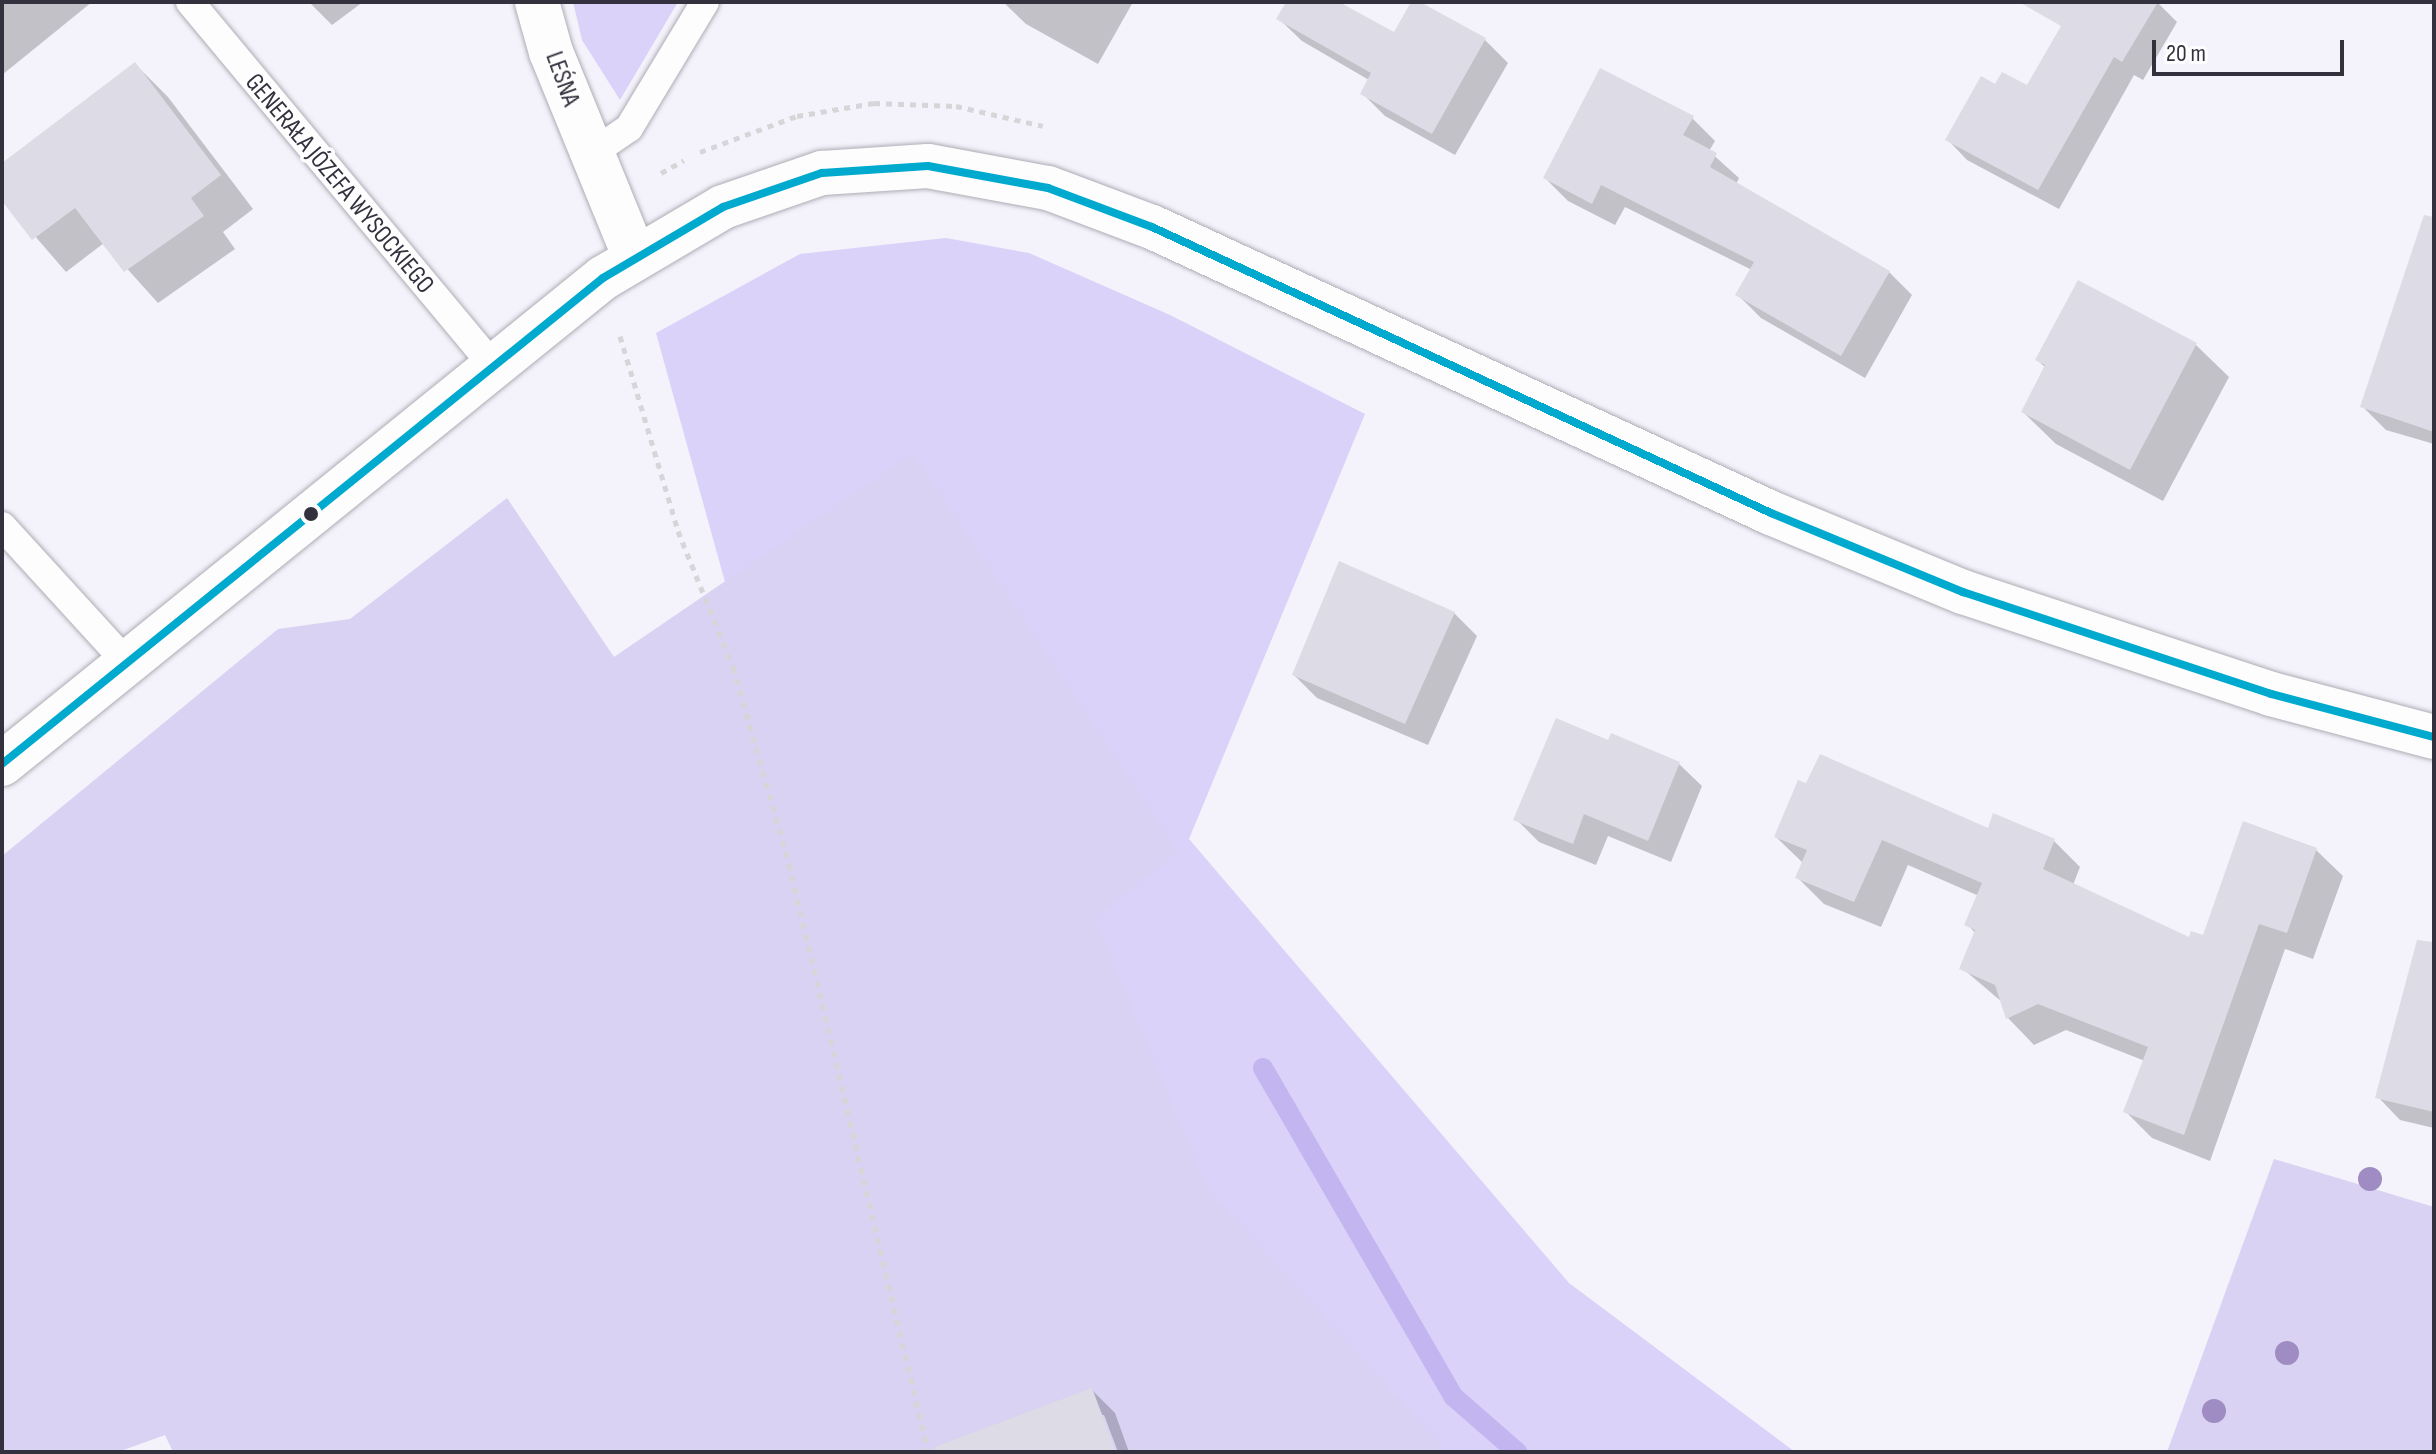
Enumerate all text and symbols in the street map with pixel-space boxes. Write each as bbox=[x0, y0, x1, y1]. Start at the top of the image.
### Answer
scale bar bbox=[2156, 24, 2348, 74]
text: 20 m bbox=[2166, 39, 2206, 68]
street label: LEŚNA bbox=[538, 47, 586, 111]
street label: GENERAŁA JÓZEFA WYSOCKIEGO bbox=[238, 68, 440, 300]
unlabelled marker bbox=[303, 506, 319, 522]

